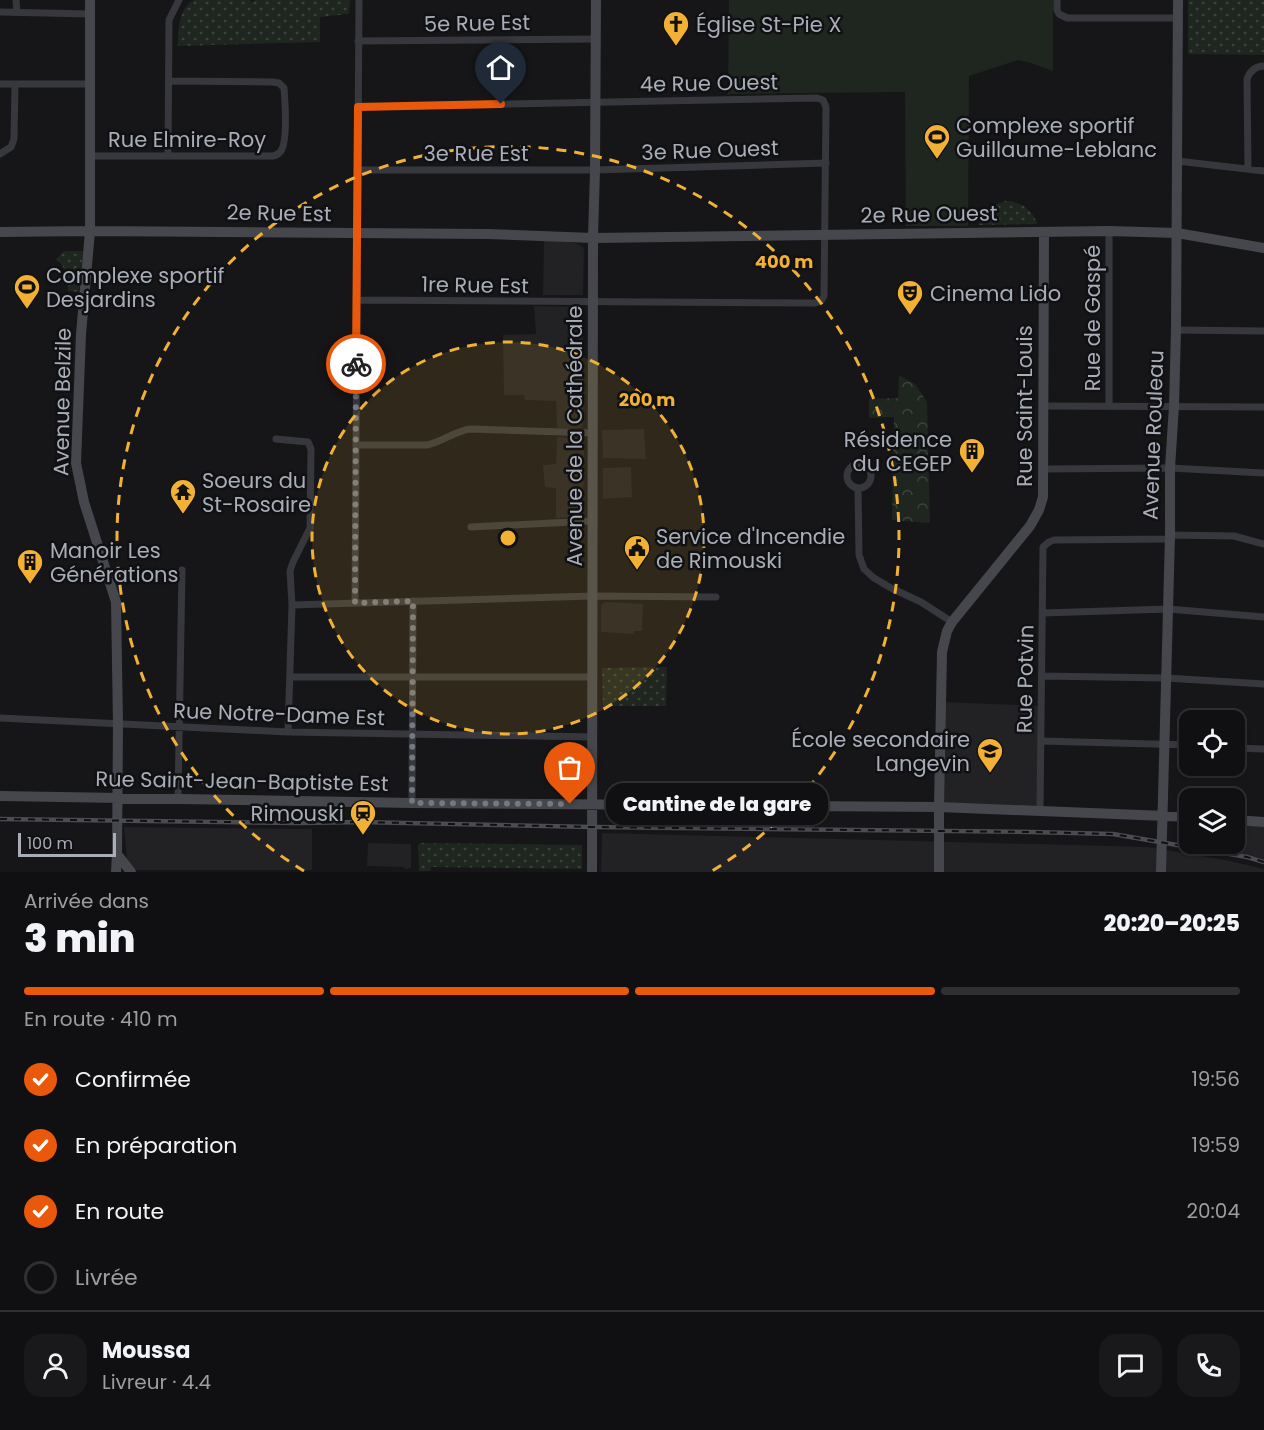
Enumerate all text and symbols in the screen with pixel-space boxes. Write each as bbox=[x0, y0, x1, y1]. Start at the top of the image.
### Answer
street label: 5e Rue Est bbox=[424, 8, 530, 38]
church icon: Église St-Pie X bbox=[661, 9, 691, 47]
place label: Église St-Pie X bbox=[696, 10, 841, 39]
pin bbox=[475, 42, 526, 104]
icon: home bbox=[484, 51, 517, 84]
street label: 4e Rue Ouest bbox=[640, 67, 778, 99]
place label: Complexe sportif Guillaume-Leblanc bbox=[956, 111, 1157, 164]
sports icon: Complexe sportif Guillaume-Leblanc bbox=[922, 122, 952, 160]
street label: Rue Elmire-Roy bbox=[108, 125, 266, 154]
street label: 3e Rue Ouest bbox=[641, 133, 779, 167]
street label: 3e Rue Est bbox=[423, 139, 529, 168]
street label: 2e Rue Est bbox=[226, 198, 332, 228]
street label: 2e Rue Ouest bbox=[860, 198, 998, 230]
street label: Rue de Gaspé bbox=[1078, 245, 1107, 391]
text: 400 m bbox=[755, 249, 813, 274]
place label: Complexe sportif Desjardins bbox=[46, 261, 225, 314]
street label: 1re Rue Est bbox=[421, 270, 529, 300]
sports icon: Complexe sportif Desjardins bbox=[12, 272, 42, 310]
theatre icon: Cinema Lido bbox=[895, 278, 925, 316]
place label: Cinema Lido bbox=[930, 279, 1061, 308]
street label: Avenue de la Cathédrale bbox=[560, 305, 589, 567]
street label: Rue Saint-Louis bbox=[1010, 325, 1039, 487]
street label: Avenue Belzile bbox=[46, 328, 78, 476]
courier bbox=[326, 334, 386, 394]
icon: bike bbox=[340, 348, 373, 381]
street label: Avenue Rouleau bbox=[1136, 350, 1170, 520]
text: 200 m bbox=[619, 387, 675, 412]
place label: Résidence du CEGEP bbox=[844, 425, 952, 478]
building icon: Résidence du CEGEP bbox=[957, 436, 987, 474]
place label: Soeurs du St-Rosaire bbox=[202, 466, 311, 519]
temple icon: Soeurs du St-Rosaire bbox=[168, 477, 198, 515]
place label: Service d'Incendie de Rimouski bbox=[656, 522, 845, 575]
centre of rings bbox=[498, 528, 518, 548]
public building icon: Service d'Incendie de Rimouski bbox=[622, 533, 652, 571]
place label: Manoir Les Générations bbox=[50, 536, 179, 589]
building icon: Manoir Les Générations bbox=[15, 547, 45, 585]
street label: Rue Potvin bbox=[1010, 625, 1040, 733]
street label: Rue Notre-Dame Est bbox=[173, 696, 385, 732]
map controls bbox=[1179, 710, 1245, 854]
button: locate bbox=[1179, 710, 1245, 776]
place label: École secondaire Langevin bbox=[791, 725, 970, 778]
school or university icon: École secondaire Langevin bbox=[975, 736, 1005, 774]
pin bbox=[544, 742, 595, 804]
icon: bag bbox=[553, 751, 586, 784]
street label: Rue Saint-Jean-Baptiste Est bbox=[95, 764, 389, 798]
callout: Cantine de la gare bbox=[606, 783, 828, 825]
button: layers bbox=[1179, 788, 1245, 854]
text: Cantine de la gare bbox=[623, 790, 811, 818]
station icon: Rimouski bbox=[348, 798, 378, 836]
place label: Rimouski bbox=[251, 799, 344, 828]
scale bar bbox=[18, 830, 116, 858]
text: 100 m bbox=[27, 832, 73, 855]
text: Arrivée dans bbox=[24, 887, 149, 915]
text: 20:20–20:25 bbox=[1104, 908, 1240, 939]
text: 3 min bbox=[24, 911, 136, 966]
text: En route · 410 m bbox=[24, 1005, 178, 1033]
icon: check bbox=[24, 1063, 57, 1096]
text: Confirmée bbox=[75, 1064, 191, 1095]
text: 19:56 bbox=[1191, 1065, 1240, 1093]
icon: check bbox=[24, 1129, 57, 1162]
text: En préparation bbox=[75, 1130, 237, 1161]
text: 19:59 bbox=[1192, 1131, 1240, 1159]
icon: check bbox=[24, 1195, 57, 1228]
text: En route bbox=[75, 1196, 164, 1227]
text: 20:04 bbox=[1187, 1197, 1240, 1225]
text: Livrée bbox=[75, 1262, 138, 1293]
button: person bbox=[24, 1334, 87, 1397]
button: chat bbox=[1099, 1334, 1162, 1397]
button: phone bbox=[1177, 1334, 1240, 1397]
text: Moussa bbox=[102, 1335, 191, 1366]
text: Livreur · 4.4 bbox=[102, 1368, 211, 1396]

